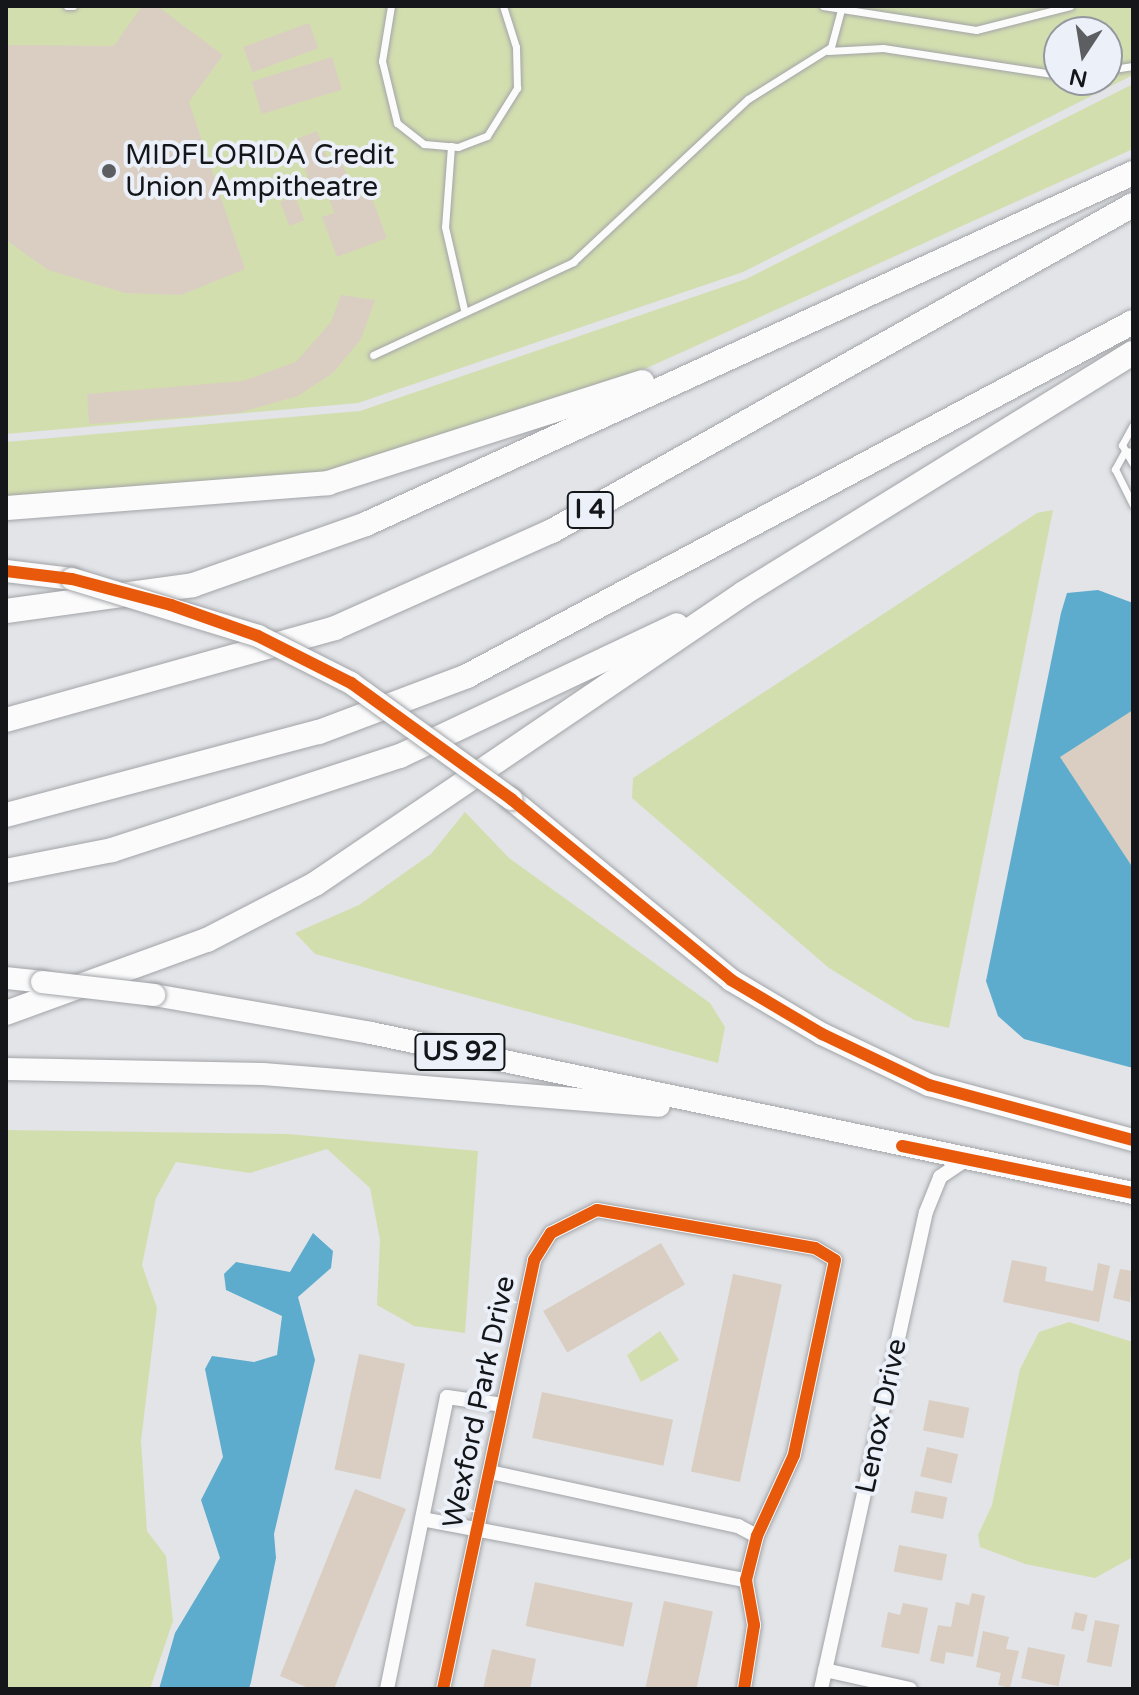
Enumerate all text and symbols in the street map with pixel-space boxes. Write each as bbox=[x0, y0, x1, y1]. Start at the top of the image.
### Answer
north arrow bbox=[1043, 16, 1123, 96]
text: N bbox=[1067, 63, 1090, 92]
place label: MIDFLORIDA Credit Union Ampitheatre bbox=[125, 138, 394, 204]
marker: MIDFLORIDA Credit Union Ampitheatre bbox=[100, 162, 118, 180]
road number: I 4 bbox=[566, 488, 614, 532]
road number: US 92 bbox=[414, 1030, 506, 1074]
street label: Wexford Park Drive bbox=[436, 1273, 522, 1531]
street label: Lenox Drive bbox=[848, 1336, 914, 1496]

